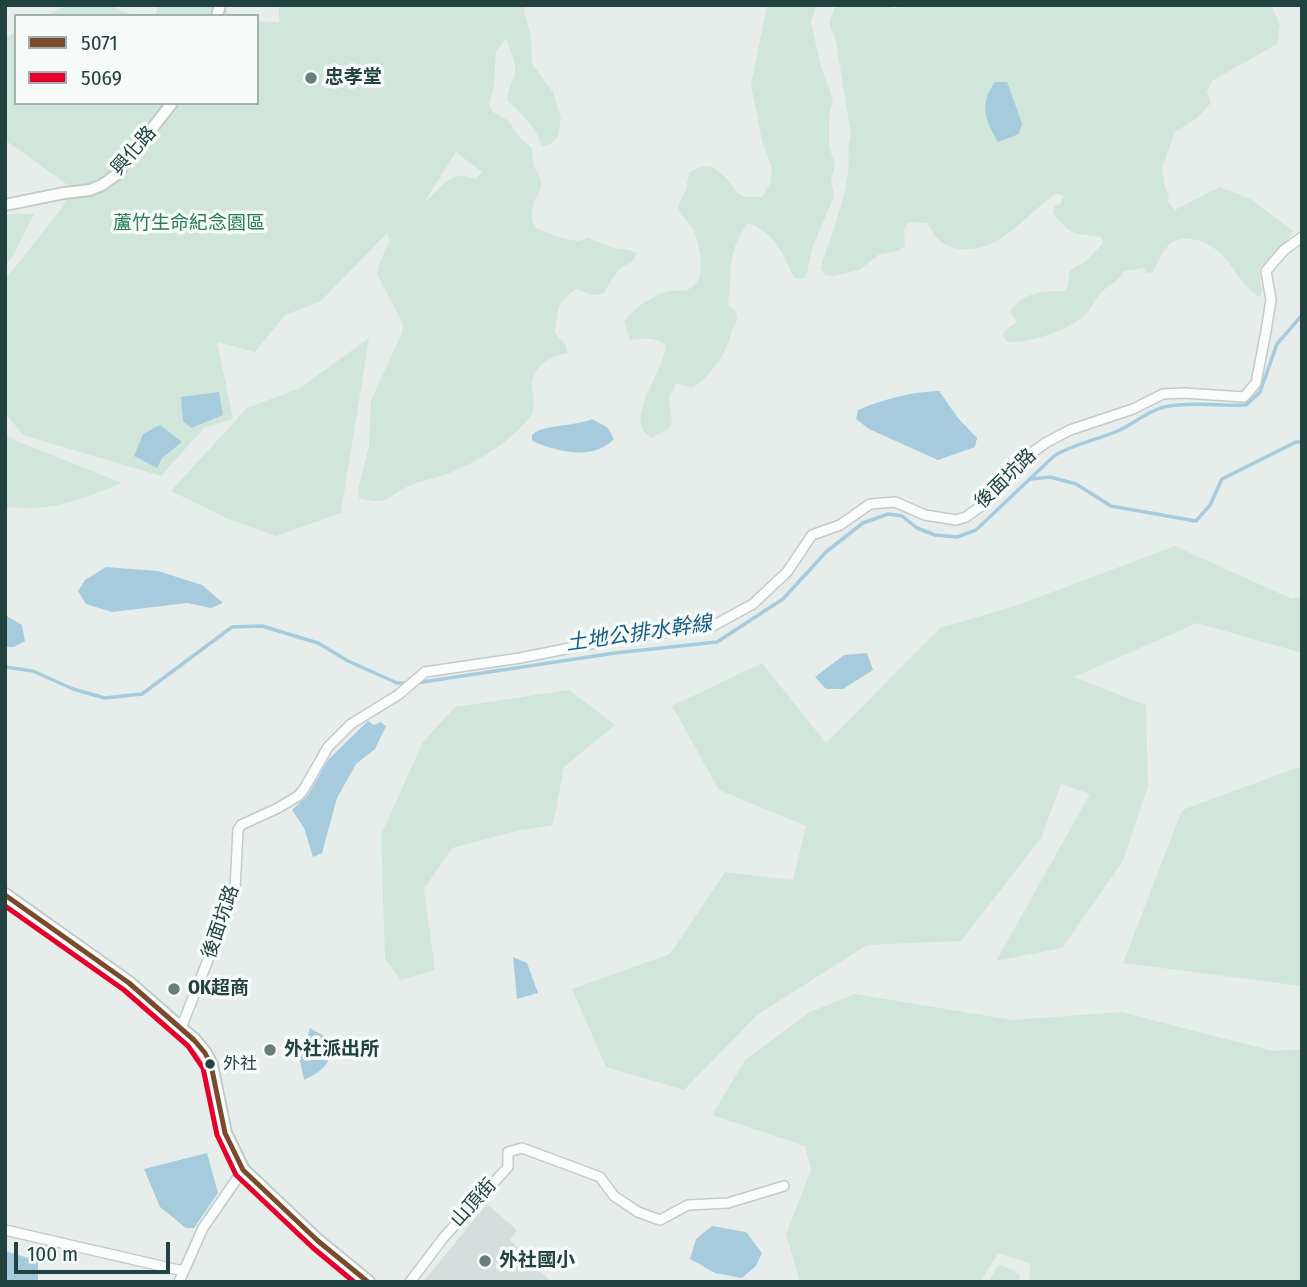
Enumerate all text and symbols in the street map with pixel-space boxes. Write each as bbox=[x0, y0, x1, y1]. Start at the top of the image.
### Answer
legend bbox=[14, 14, 259, 105]
text: 5071 bbox=[81, 30, 118, 56]
text: 5069 bbox=[81, 65, 122, 91]
place label: 忠孝堂 bbox=[325, 67, 382, 89]
marker: 忠孝堂 bbox=[303, 70, 319, 86]
street label: 興化路 bbox=[107, 122, 161, 180]
park label: 蘆竹生命紀念園區 bbox=[113, 213, 265, 235]
street label: 後面坑路 bbox=[971, 444, 1041, 514]
water label: 土地公排水幹線 bbox=[564, 611, 714, 657]
street label: 後面坑路 bbox=[198, 882, 244, 962]
place label: OK超商 bbox=[188, 978, 249, 1000]
marker: OK超商 bbox=[166, 981, 182, 997]
place label: 外社派出所 bbox=[284, 1039, 379, 1061]
marker: 外社派出所 bbox=[262, 1042, 278, 1058]
place label: 外社 bbox=[223, 1054, 257, 1074]
marker: 外社 bbox=[203, 1057, 217, 1071]
street label: 山頂街 bbox=[446, 1174, 502, 1232]
scale bar bbox=[18, 1228, 173, 1272]
text: 100 m bbox=[27, 1241, 78, 1267]
place label: 外社國小 bbox=[499, 1250, 575, 1272]
marker: 外社國小 bbox=[477, 1253, 493, 1269]

